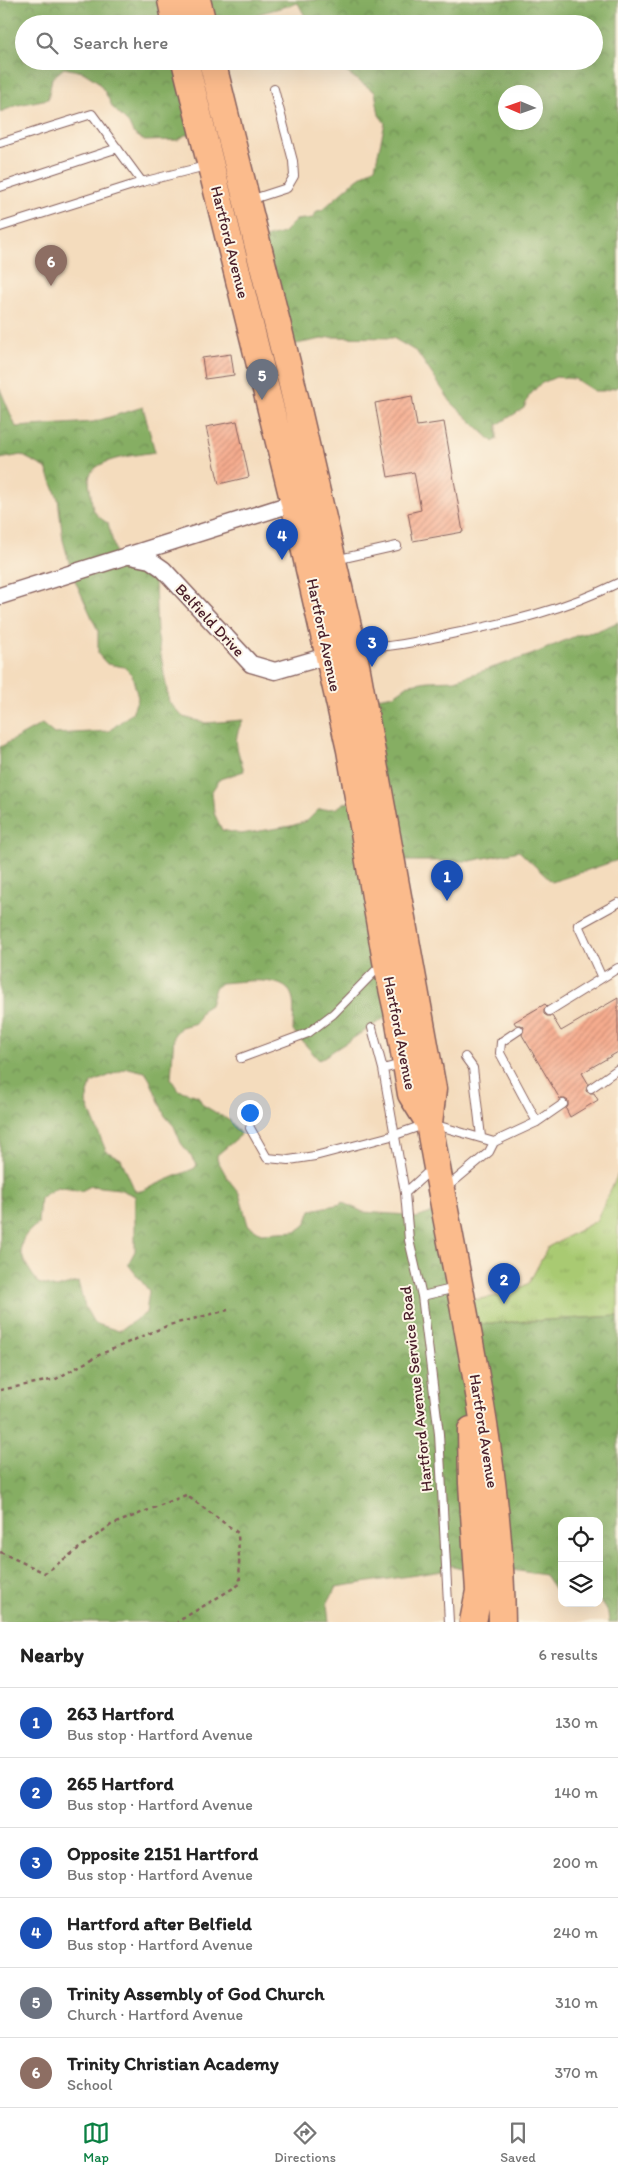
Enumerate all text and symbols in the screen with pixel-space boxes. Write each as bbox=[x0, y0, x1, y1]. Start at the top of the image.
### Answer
search box bbox=[15, 15, 603, 70]
icon: search bbox=[33, 29, 61, 57]
text: Search here bbox=[73, 31, 168, 54]
north arrow bbox=[498, 85, 543, 130]
street label: Hartford Avenue bbox=[207, 184, 253, 300]
pin: 6 bbox=[35, 245, 67, 286]
pin: 5 bbox=[246, 359, 278, 400]
pin: 4 bbox=[266, 519, 298, 560]
street label: Hartford Avenue bbox=[303, 577, 345, 693]
street label: Belfield Drive bbox=[171, 579, 249, 661]
pin: 3 bbox=[356, 626, 388, 667]
pin: 1 bbox=[431, 860, 463, 901]
street label: Hartford Avenue bbox=[380, 975, 420, 1091]
your location bbox=[237, 1100, 263, 1126]
pin: 2 bbox=[488, 1263, 520, 1304]
street label: Hartford Avenue Service Road bbox=[396, 1285, 436, 1493]
street label: Hartford Avenue bbox=[466, 1373, 502, 1489]
map controls bbox=[558, 1517, 603, 1607]
button: locate bbox=[558, 1517, 603, 1562]
button: layers bbox=[558, 1562, 603, 1607]
text: Nearby bbox=[20, 1642, 84, 1667]
text: 6 results bbox=[538, 1645, 598, 1664]
text: 263 Hartford bbox=[67, 1702, 174, 1725]
text: 1 bbox=[32, 1713, 40, 1732]
text: 130 m bbox=[555, 1713, 598, 1732]
text: Bus stop · Hartford Avenue bbox=[67, 1725, 253, 1744]
text: 265 Hartford bbox=[67, 1772, 174, 1795]
text: 2 bbox=[32, 1783, 40, 1802]
text: 140 m bbox=[554, 1783, 598, 1802]
text: Bus stop · Hartford Avenue bbox=[67, 1795, 253, 1814]
text: Opposite 2151 Hartford bbox=[67, 1842, 258, 1865]
text: 3 bbox=[32, 1853, 40, 1872]
text: 200 m bbox=[553, 1853, 598, 1872]
text: Bus stop · Hartford Avenue bbox=[67, 1865, 253, 1884]
text: Hartford after Belfield bbox=[67, 1912, 252, 1935]
text: 4 bbox=[31, 1923, 41, 1942]
text: 240 m bbox=[553, 1923, 598, 1942]
text: Bus stop · Hartford Avenue bbox=[67, 1935, 253, 1954]
text: Trinity Assembly of God Church bbox=[67, 1982, 324, 2005]
text: 5 bbox=[32, 1993, 40, 2012]
text: 310 m bbox=[555, 1993, 598, 2012]
text: Church · Hartford Avenue bbox=[67, 2005, 243, 2024]
text: Trinity Christian Academy bbox=[67, 2052, 279, 2075]
text: 6 bbox=[32, 2063, 40, 2082]
text: 370 m bbox=[554, 2063, 598, 2082]
text: School bbox=[67, 2075, 113, 2094]
tab: Map bbox=[82, 2119, 110, 2166]
tab: Directions bbox=[274, 2119, 336, 2166]
tab: Saved bbox=[500, 2119, 536, 2166]

